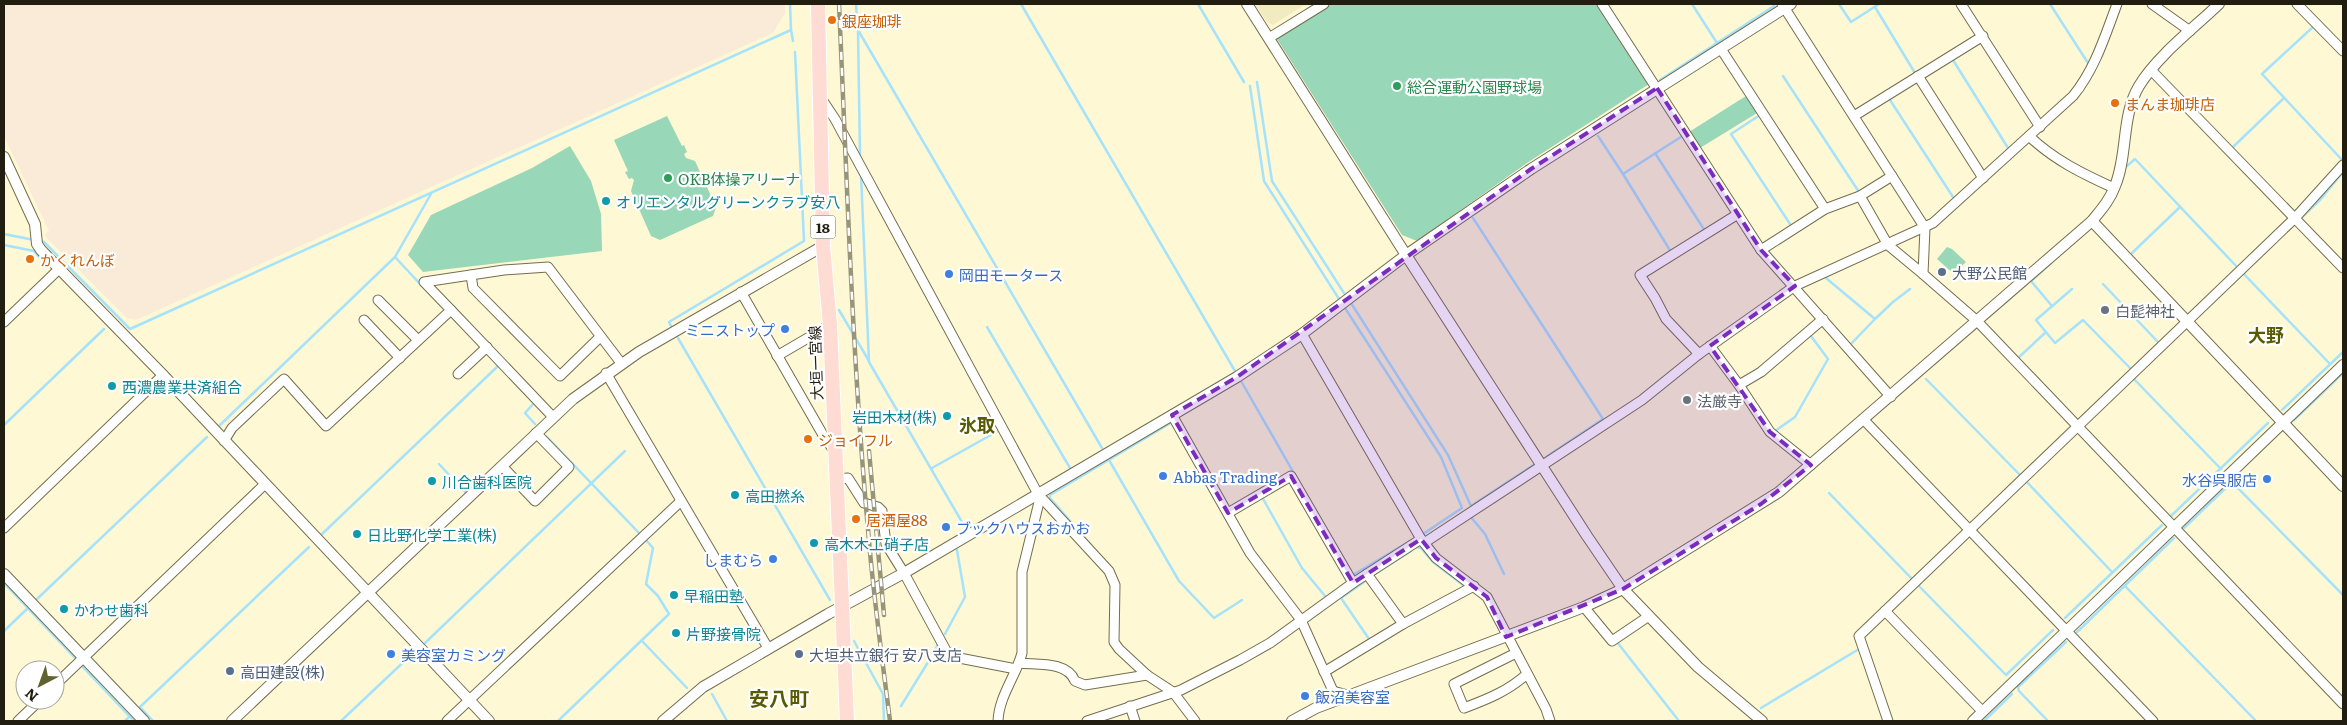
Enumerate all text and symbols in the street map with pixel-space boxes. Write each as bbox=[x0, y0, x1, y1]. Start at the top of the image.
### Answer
place label: 銀座珈琲 bbox=[842, 9, 902, 32]
marker: 銀座珈琲 bbox=[826, 14, 838, 26]
place label: 総合運動公園野球場 bbox=[1407, 75, 1542, 98]
marker: 総合運動公園野球場 bbox=[1391, 80, 1403, 92]
place label: まんま珈琲店 bbox=[2125, 92, 2215, 115]
marker: まんま珈琲店 bbox=[2109, 97, 2121, 109]
place label: OKB体操アリーナ bbox=[678, 167, 801, 190]
marker: OKB体操アリーナ bbox=[662, 172, 674, 184]
place label: オリエンタルグリーンクラブ安八 bbox=[616, 190, 840, 213]
marker: オリエンタルグリーンクラブ安八 bbox=[600, 195, 612, 207]
road number: 18 bbox=[810, 216, 836, 238]
place label: かくれんぼ bbox=[40, 248, 115, 271]
marker: かくれんぼ bbox=[24, 253, 36, 265]
place label: 大野公民館 bbox=[1952, 261, 2027, 284]
place label: 岡田モータース bbox=[959, 263, 1063, 286]
marker: 大野公民館 bbox=[1936, 266, 1948, 278]
marker: 岡田モータース bbox=[943, 268, 955, 280]
place label: 白髭神社 bbox=[2115, 299, 2175, 322]
marker: 白髭神社 bbox=[2099, 304, 2111, 316]
place label: ミニストップ bbox=[685, 318, 775, 341]
district label: 大野 bbox=[2248, 321, 2284, 348]
marker: ミニストップ bbox=[779, 323, 791, 335]
street label: 大垣一宮線 bbox=[802, 325, 828, 401]
place label: 西濃農業共済組合 bbox=[122, 375, 242, 398]
marker: 西濃農業共済組合 bbox=[106, 380, 118, 392]
place label: 法厳寺 bbox=[1697, 389, 1742, 412]
marker: 法厳寺 bbox=[1681, 394, 1693, 406]
place label: 岩田木材(株) bbox=[852, 405, 937, 428]
marker: 岩田木材(株) bbox=[941, 410, 953, 422]
district label: 氷取 bbox=[959, 411, 995, 438]
place label: ジョイフル bbox=[818, 428, 893, 451]
marker: ジョイフル bbox=[802, 433, 814, 445]
place label: Abbas Trading bbox=[1173, 465, 1278, 488]
place label: 水谷呉服店 bbox=[2182, 468, 2257, 491]
place label: 川合歯科医院 bbox=[442, 470, 532, 493]
marker: Abbas Trading bbox=[1157, 470, 1169, 482]
marker: 水谷呉服店 bbox=[2261, 473, 2273, 485]
marker: 川合歯科医院 bbox=[426, 475, 438, 487]
place label: 高田撚糸 bbox=[745, 484, 805, 507]
marker: 高田撚糸 bbox=[729, 489, 741, 501]
place label: 居酒屋88 bbox=[866, 508, 928, 531]
marker: 居酒屋88 bbox=[850, 513, 862, 525]
place label: ブックハウスおかお bbox=[956, 516, 1090, 539]
marker: ブックハウスおかお bbox=[940, 521, 952, 533]
place label: 日比野化学工業(株) bbox=[367, 523, 497, 546]
marker: 日比野化学工業(株) bbox=[351, 528, 363, 540]
place label: 高木木工硝子店 bbox=[824, 532, 929, 555]
marker: 高木木工硝子店 bbox=[808, 537, 820, 549]
place label: しまむら bbox=[703, 548, 763, 571]
marker: しまむら bbox=[767, 553, 779, 565]
place label: 早稲田塾 bbox=[684, 584, 744, 607]
marker: 早稲田塾 bbox=[668, 589, 680, 601]
place label: かわせ歯科 bbox=[74, 598, 149, 621]
marker: かわせ歯科 bbox=[58, 603, 70, 615]
place label: 片野接骨院 bbox=[686, 622, 761, 645]
marker: 片野接骨院 bbox=[670, 627, 682, 639]
place label: 美容室カミング bbox=[401, 643, 506, 666]
place label: 大垣共立銀行 安八支店 bbox=[809, 643, 962, 666]
marker: 美容室カミング bbox=[385, 648, 397, 660]
marker: 大垣共立銀行 安八支店 bbox=[793, 648, 805, 660]
north arrow bbox=[15, 660, 65, 710]
place label: 高田建設(株) bbox=[240, 660, 325, 683]
marker: 高田建設(株) bbox=[224, 665, 236, 677]
district label: 安八町 bbox=[749, 682, 809, 712]
text: N bbox=[20, 684, 42, 707]
place label: 飯沼美容室 bbox=[1315, 685, 1390, 708]
marker: 飯沼美容室 bbox=[1299, 690, 1311, 702]

